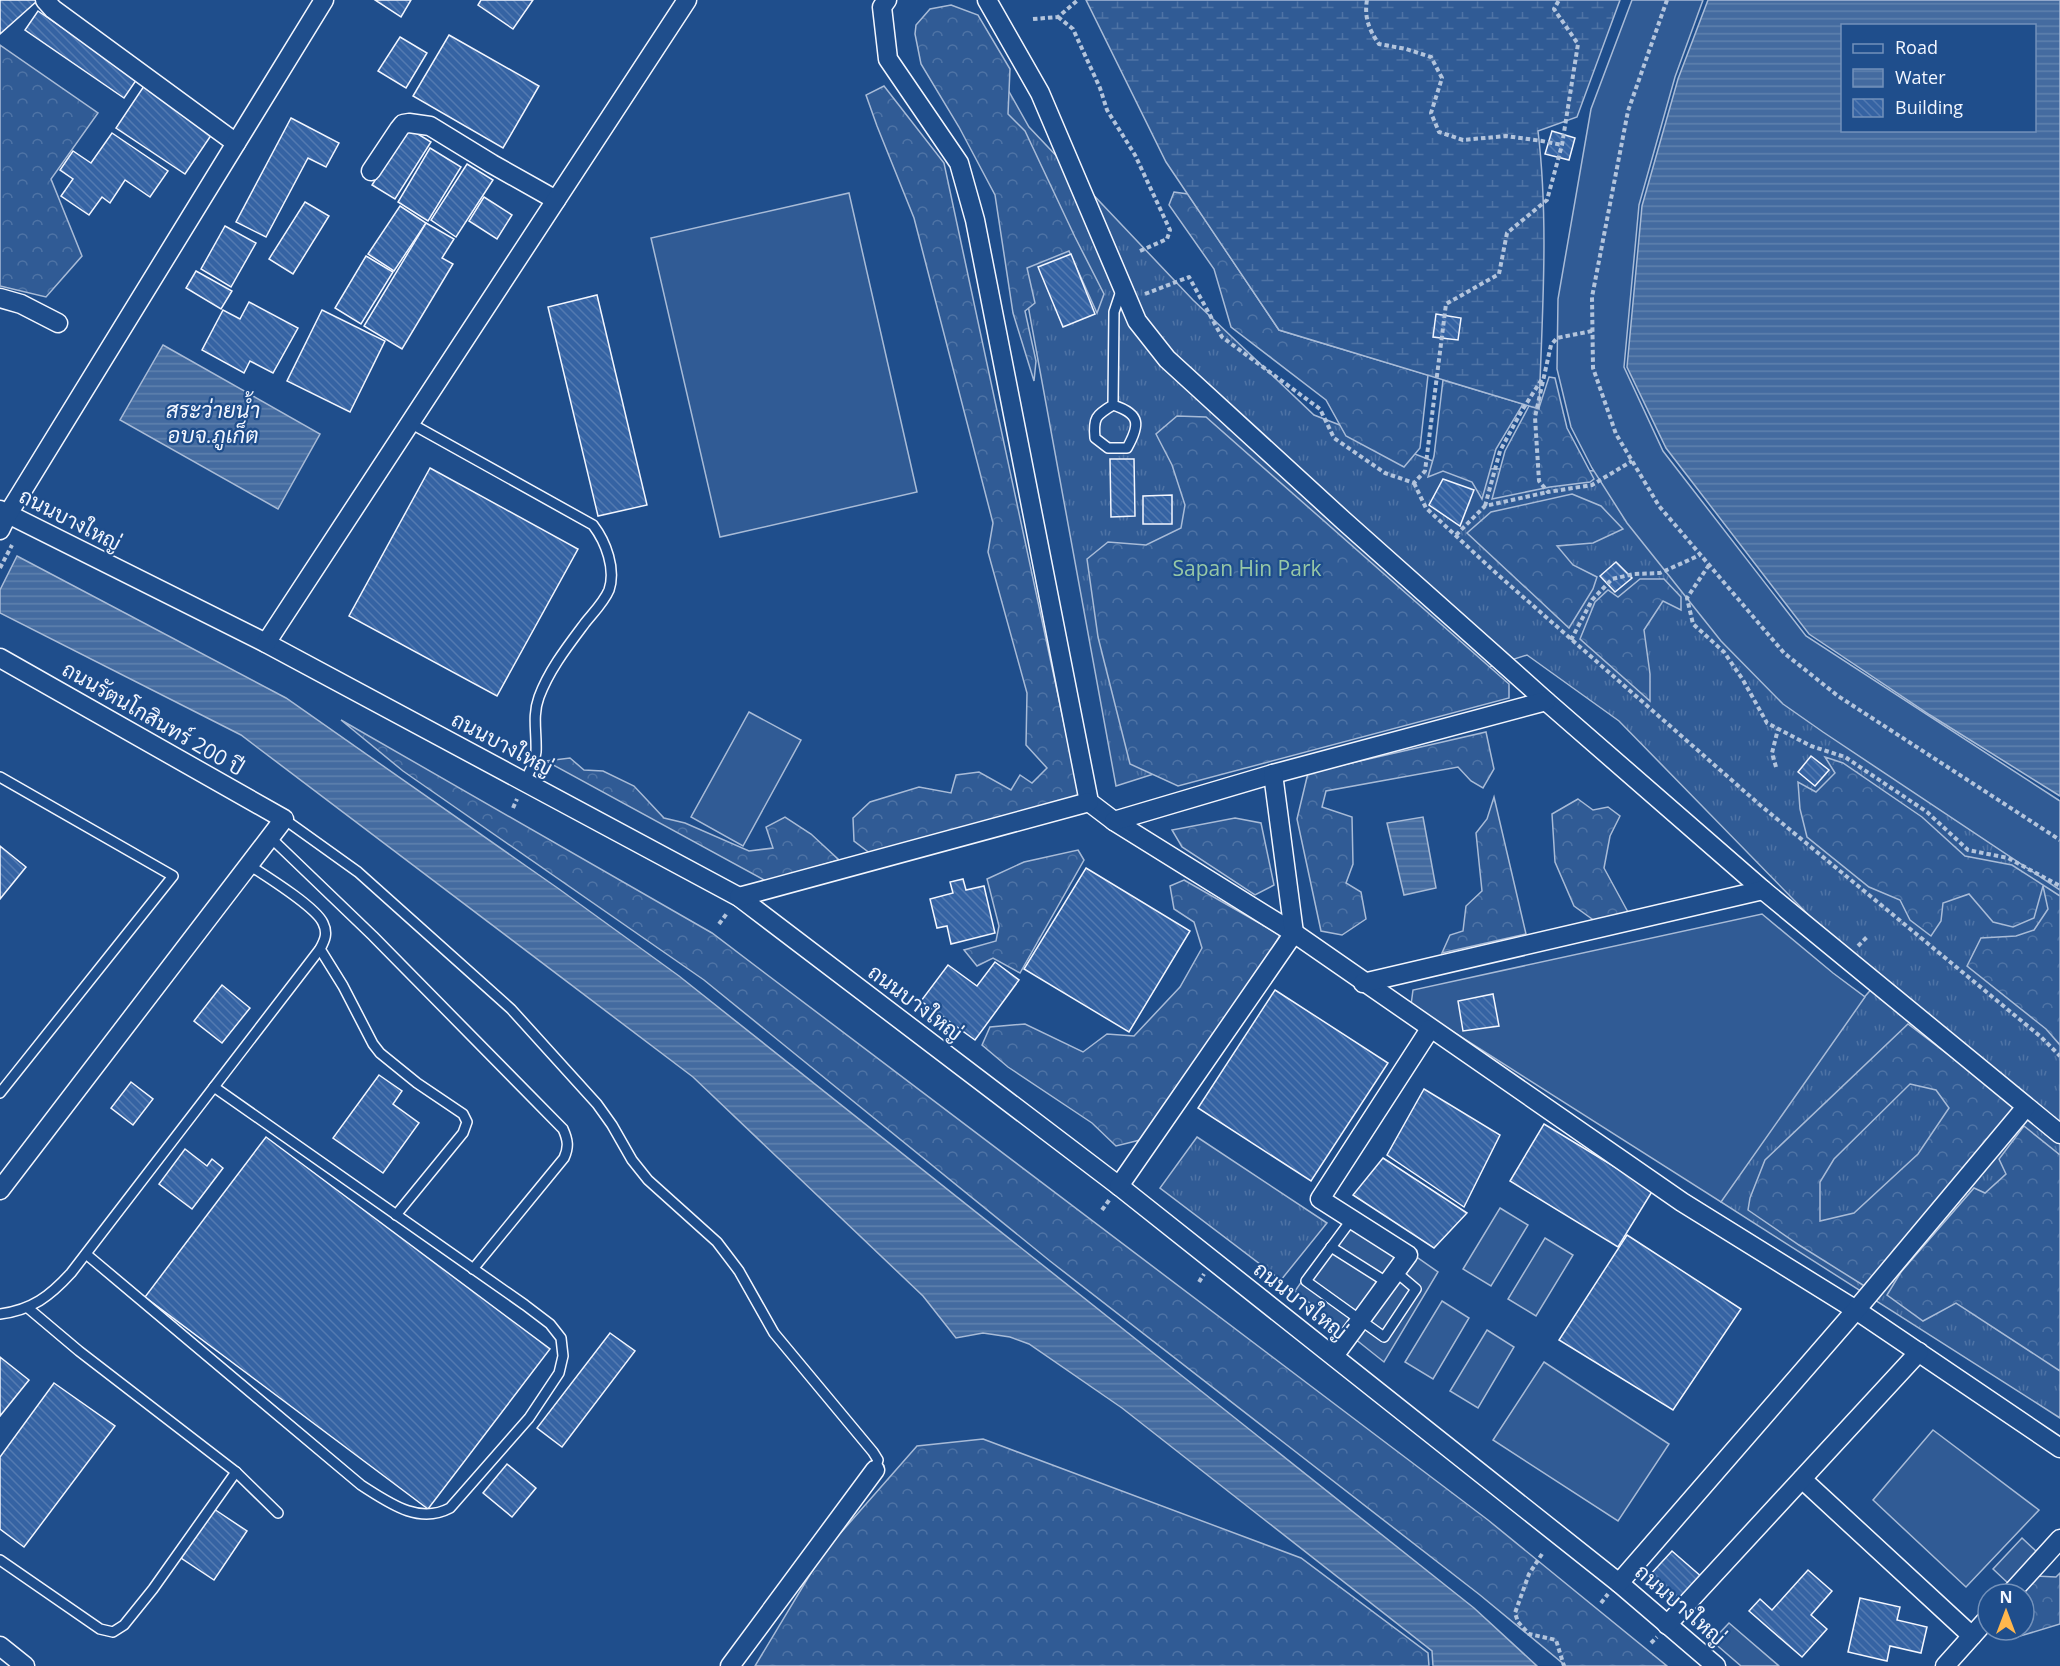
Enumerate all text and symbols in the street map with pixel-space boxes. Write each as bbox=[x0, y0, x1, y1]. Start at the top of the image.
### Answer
legend bbox=[1841, 24, 2036, 132]
text: Road bbox=[1895, 35, 1938, 59]
text: Water bbox=[1895, 65, 1946, 89]
text: Building bbox=[1895, 95, 1963, 119]
water label: สระว่ายน้ำ อบจ.ภูเก็ต bbox=[166, 391, 260, 451]
street label: ถนนบางใหญ่ bbox=[15, 481, 126, 557]
park label: Sapan Hin Park bbox=[1172, 554, 1322, 582]
street label: ถนนรัตนโกสินทร์ 200 ปี bbox=[58, 655, 249, 782]
street label: ถนนบางใหญ่ bbox=[447, 705, 558, 782]
street label: ถนนบางใหญ่ bbox=[863, 958, 968, 1047]
street label: ถนนบางใหญ่ bbox=[1248, 1255, 1353, 1345]
street label: ถนนบางใหญ่ bbox=[1630, 1557, 1732, 1651]
north arrow bbox=[1976, 1582, 2036, 1642]
text: N bbox=[1999, 1586, 2013, 1608]

